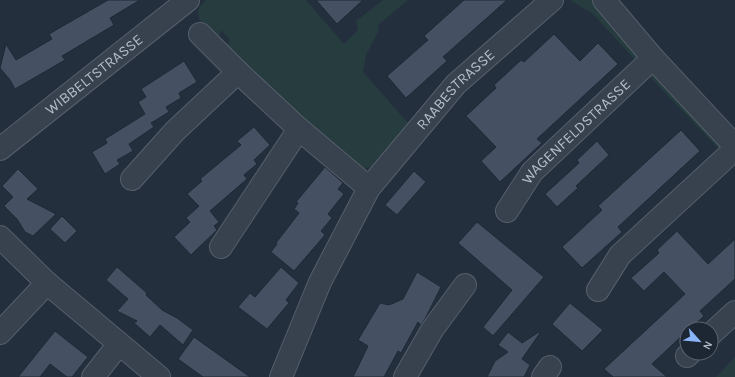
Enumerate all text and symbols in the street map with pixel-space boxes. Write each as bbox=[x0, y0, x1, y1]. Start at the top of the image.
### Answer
street label: WIBBELTSTRASSE bbox=[42, 30, 146, 119]
street label: RAABESTRASSE bbox=[413, 45, 498, 133]
street label: WAGENFELDSTRASSE bbox=[518, 75, 634, 187]
north arrow bbox=[679, 321, 719, 361]
text: N bbox=[700, 339, 715, 352]

